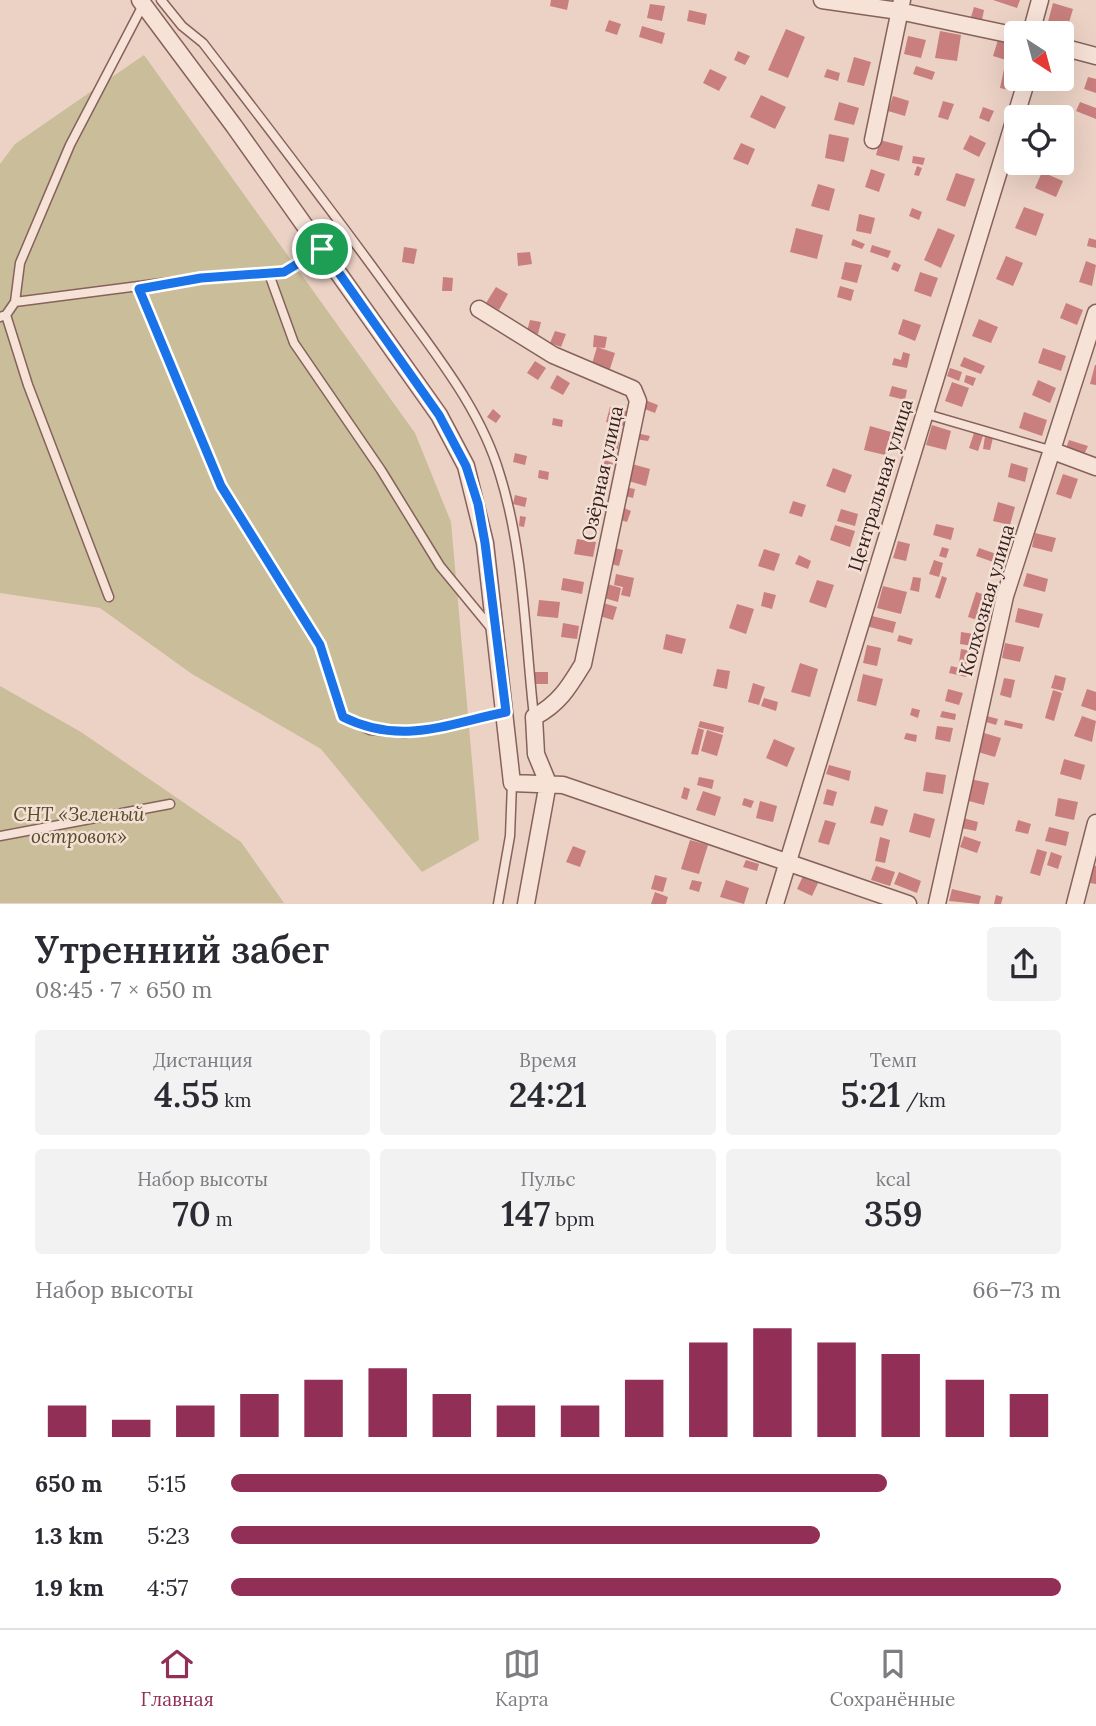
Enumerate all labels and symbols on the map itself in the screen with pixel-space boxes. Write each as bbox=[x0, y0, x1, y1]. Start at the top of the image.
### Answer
north arrow bbox=[1004, 21, 1074, 91]
pin bbox=[292, 219, 352, 279]
street label: Центральная улица bbox=[842, 396, 918, 574]
street label: Озёрная улица bbox=[576, 403, 628, 543]
street label: Колхозная улица bbox=[953, 521, 1019, 679]
park label: СНТ «Зеленый островок» bbox=[13, 802, 145, 848]

